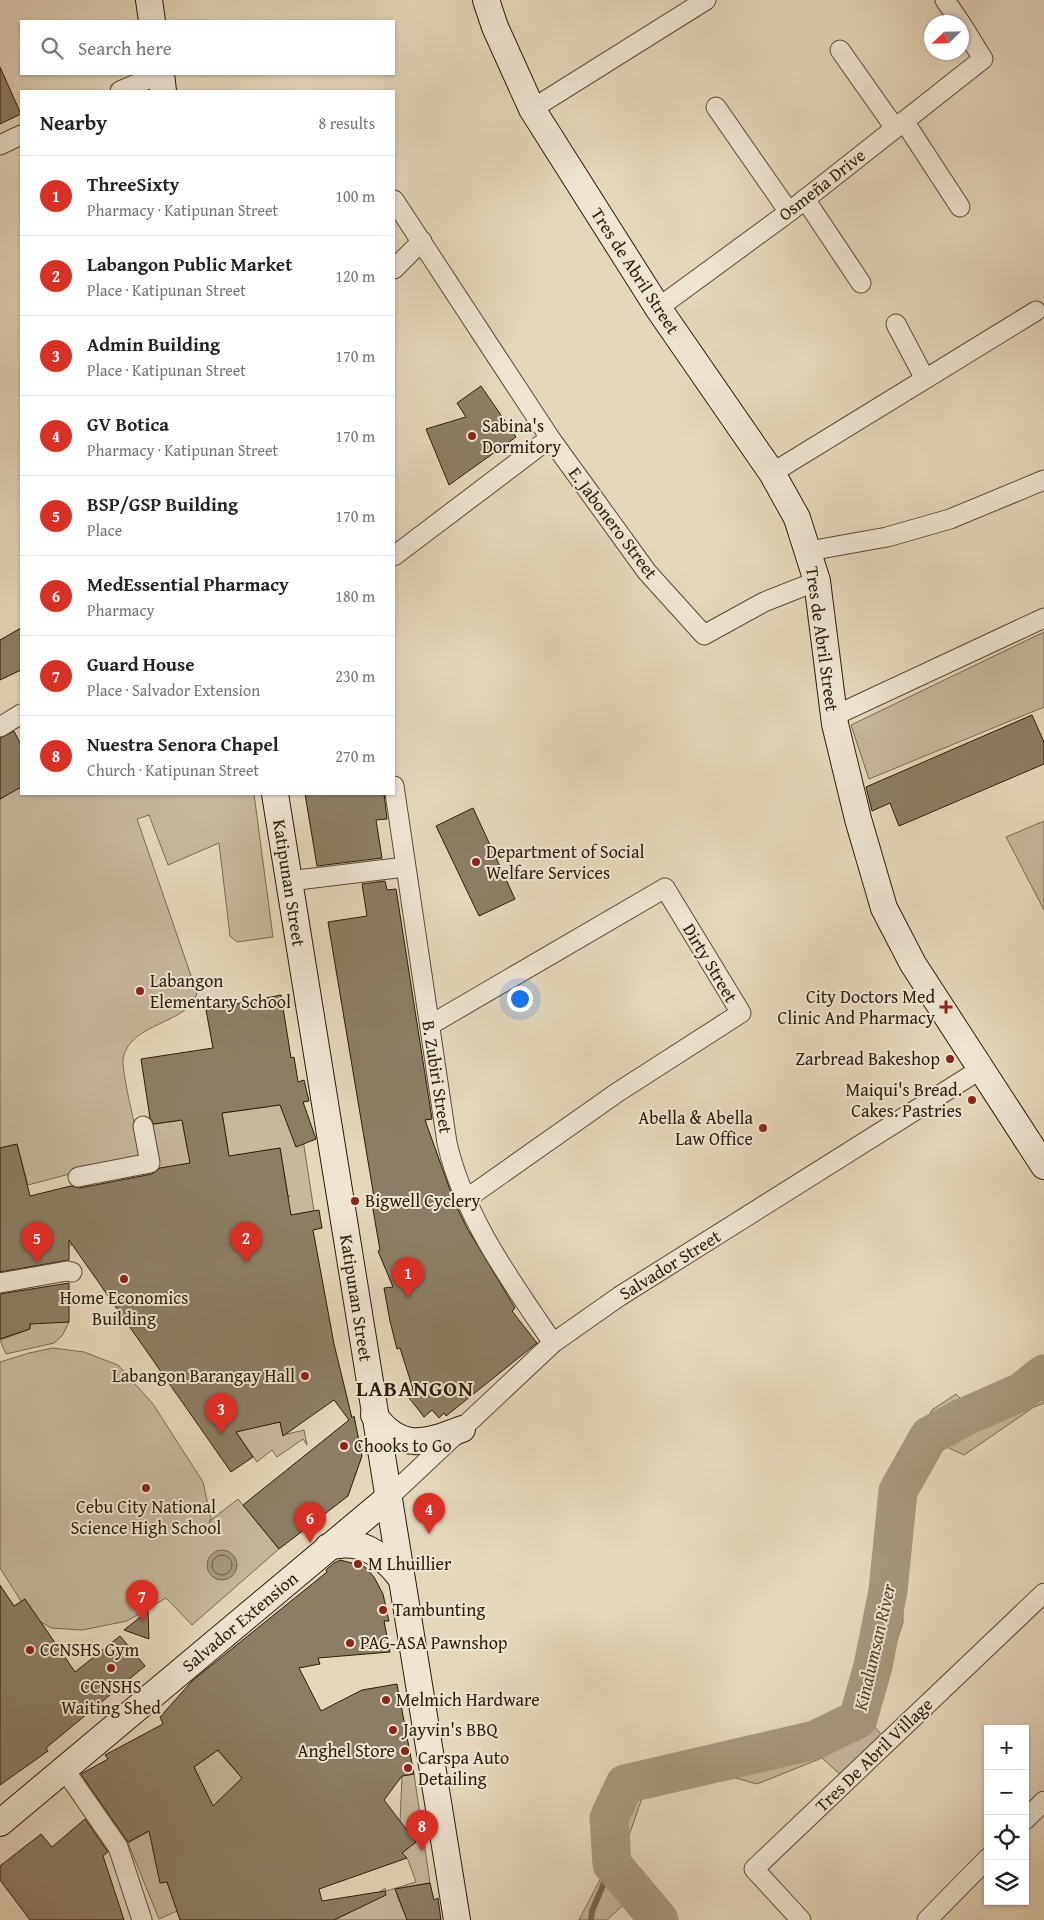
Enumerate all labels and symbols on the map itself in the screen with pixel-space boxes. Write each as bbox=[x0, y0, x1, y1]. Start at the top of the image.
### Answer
north arrow bbox=[924, 15, 969, 60]
street label: Osmeña Drive bbox=[772, 142, 871, 227]
street label: Tres de Abril Street bbox=[584, 202, 687, 340]
place label: Sabina's Dormitory bbox=[482, 412, 561, 460]
marker: Sabina's Dormitory bbox=[466, 430, 478, 442]
street label: E. Jabonero Street bbox=[562, 461, 665, 585]
street label: Tres de Abril Street bbox=[799, 565, 846, 714]
street label: Katipunan Street bbox=[266, 817, 313, 949]
place label: Department of Social Welfare Services bbox=[486, 838, 644, 886]
marker: Department of Social Welfare Services bbox=[470, 856, 482, 868]
street label: Dirty Street bbox=[676, 918, 745, 1008]
place label: Labangon Elementary School bbox=[150, 967, 291, 1015]
place label: City Doctors Med Clinic And Pharmacy bbox=[778, 983, 935, 1031]
marker: Labangon Elementary School bbox=[134, 985, 146, 997]
your location bbox=[507, 986, 533, 1012]
marker: City Doctors Med Clinic And Pharmacy bbox=[939, 1000, 953, 1014]
street label: B. Zubiri Street bbox=[415, 1018, 460, 1136]
place label: Zarbread Bakeshop bbox=[795, 1045, 940, 1072]
marker: Zarbread Bakeshop bbox=[944, 1053, 956, 1065]
place label: Maiqui's Bread. Cakes. Pastries bbox=[845, 1076, 962, 1124]
marker: Maiqui's Bread. Cakes. Pastries bbox=[966, 1094, 978, 1106]
place label: Abella & Abella Law Office bbox=[638, 1104, 753, 1152]
marker: Abella & Abella Law Office bbox=[757, 1122, 769, 1134]
place label: Bigwell Cyclery bbox=[365, 1187, 481, 1214]
marker: Bigwell Cyclery bbox=[349, 1195, 361, 1207]
pin: 5 bbox=[21, 1222, 53, 1263]
pin: 2 bbox=[230, 1222, 262, 1263]
street label: Salvador Street bbox=[614, 1222, 726, 1307]
street label: Katipunan Street bbox=[333, 1232, 380, 1364]
pin: 1 bbox=[392, 1257, 424, 1298]
marker: Home Economics Building bbox=[118, 1273, 130, 1285]
place label: Home Economics Building bbox=[60, 1284, 188, 1332]
place label: Labangon Barangay Hall bbox=[112, 1362, 295, 1389]
marker: Labangon Barangay Hall bbox=[299, 1370, 311, 1382]
district label: LABANGON bbox=[356, 1372, 474, 1404]
pin: 3 bbox=[205, 1393, 237, 1434]
place label: Chooks to Go bbox=[354, 1432, 452, 1459]
marker: Chooks to Go bbox=[338, 1440, 350, 1452]
marker: Cebu City National Science High School bbox=[140, 1482, 152, 1494]
place label: Cebu City National Science High School bbox=[71, 1493, 221, 1541]
pin: 4 bbox=[413, 1493, 445, 1534]
pin: 6 bbox=[294, 1502, 326, 1543]
place label: M Lhuillier bbox=[368, 1550, 452, 1577]
marker: M Lhuillier bbox=[352, 1558, 364, 1570]
street label: Salvador Extension bbox=[176, 1565, 304, 1678]
pin: 7 bbox=[126, 1580, 158, 1621]
water label: Kinalumsan River bbox=[846, 1580, 902, 1714]
place label: Tambunting bbox=[393, 1596, 485, 1623]
marker: Tambunting bbox=[377, 1604, 389, 1616]
place label: PAG-ASA Pawnshop bbox=[360, 1629, 508, 1656]
place label: CCNSHS Gym bbox=[40, 1636, 139, 1663]
marker: PAG-ASA Pawnshop bbox=[344, 1637, 356, 1649]
marker: CCNSHS Gym bbox=[24, 1644, 36, 1656]
marker: CCNSHS Waiting Shed bbox=[105, 1662, 117, 1674]
place label: CCNSHS Waiting Shed bbox=[61, 1673, 161, 1721]
place label: Melmich Hardware bbox=[396, 1686, 540, 1713]
street label: Tres De Abril Village bbox=[809, 1691, 939, 1818]
marker: Melmich Hardware bbox=[380, 1694, 392, 1706]
place label: Jayvin's BBQ bbox=[401, 1716, 498, 1743]
marker: Jayvin's BBQ bbox=[387, 1724, 399, 1736]
place label: Anghel Store bbox=[298, 1737, 395, 1764]
place label: Carspa Auto Detailing bbox=[418, 1744, 509, 1792]
marker: Anghel Store bbox=[399, 1745, 411, 1757]
marker: Carspa Auto Detailing bbox=[402, 1762, 414, 1774]
pin: 8 bbox=[406, 1810, 438, 1851]

